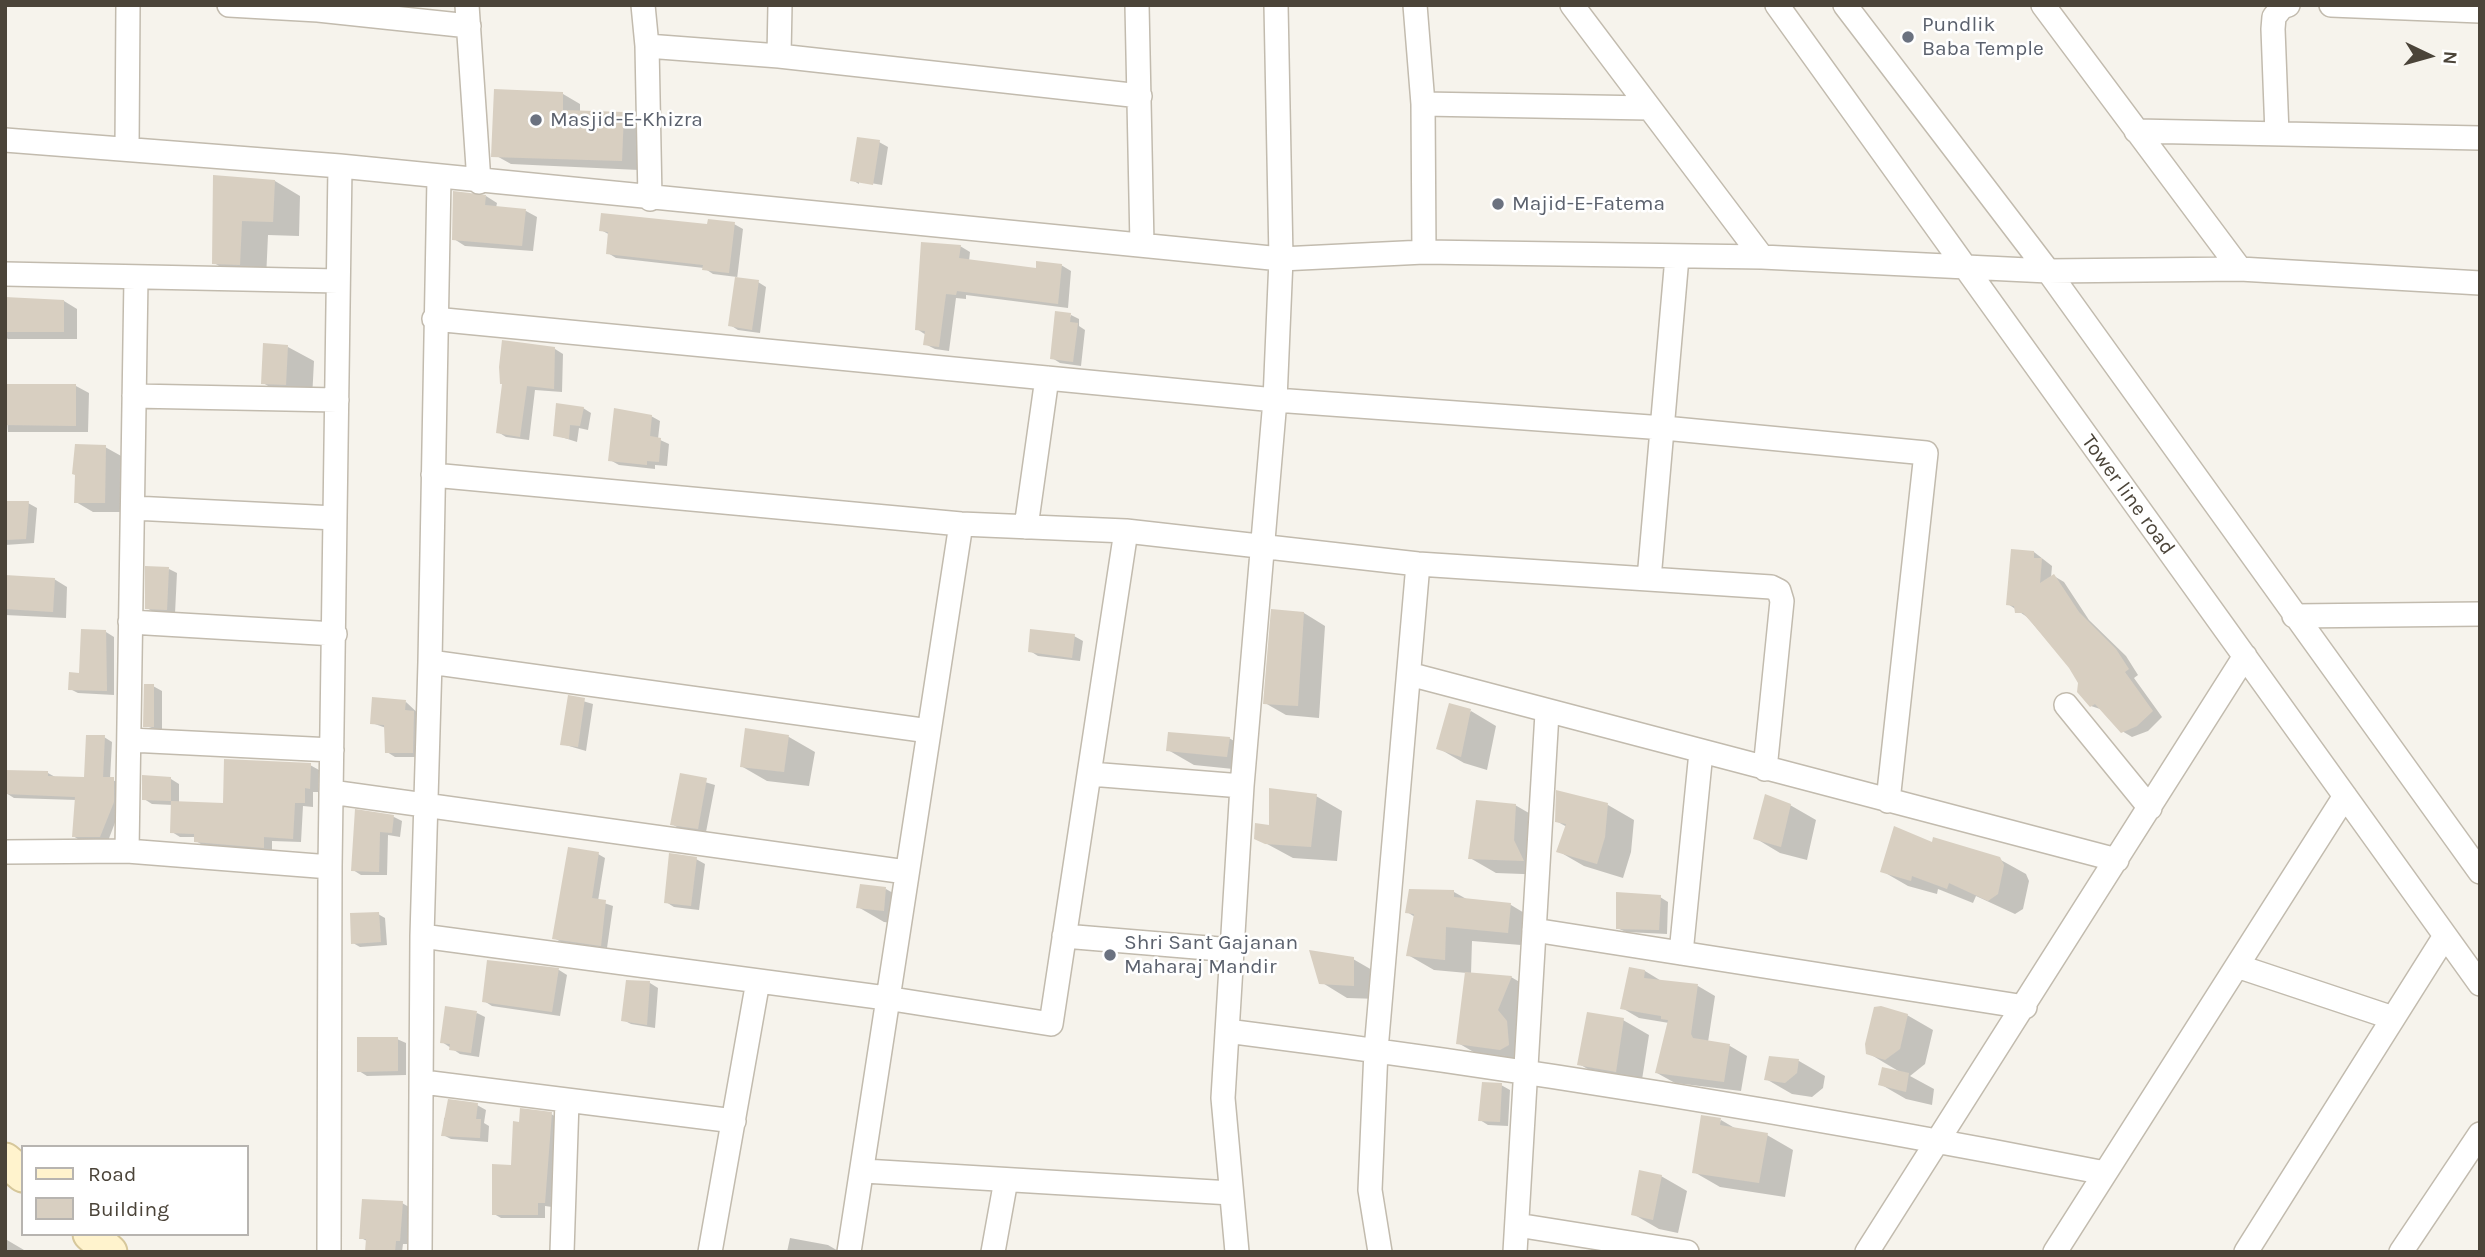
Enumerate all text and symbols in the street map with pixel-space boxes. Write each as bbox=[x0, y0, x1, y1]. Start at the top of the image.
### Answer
place label: Pundlik Baba Temple bbox=[1922, 12, 2044, 62]
north arrow bbox=[2394, 21, 2464, 91]
marker: Pundlik Baba Temple bbox=[1900, 29, 1916, 45]
text: N bbox=[2438, 50, 2461, 66]
place label: Masjid-E-Khizra bbox=[550, 107, 703, 133]
marker: Masjid-E-Khizra bbox=[528, 112, 544, 128]
place label: Majid-E-Fatema bbox=[1512, 191, 1665, 217]
marker: Majid-E-Fatema bbox=[1490, 196, 1506, 212]
street label: Tower line road bbox=[2076, 430, 2180, 560]
place label: Shri Sant Gajanan Maharaj Mandir bbox=[1124, 930, 1298, 980]
marker: Shri Sant Gajanan Maharaj Mandir bbox=[1102, 947, 1118, 963]
legend bbox=[21, 1145, 248, 1236]
text: Road bbox=[88, 1162, 136, 1186]
text: Building bbox=[88, 1197, 169, 1221]

